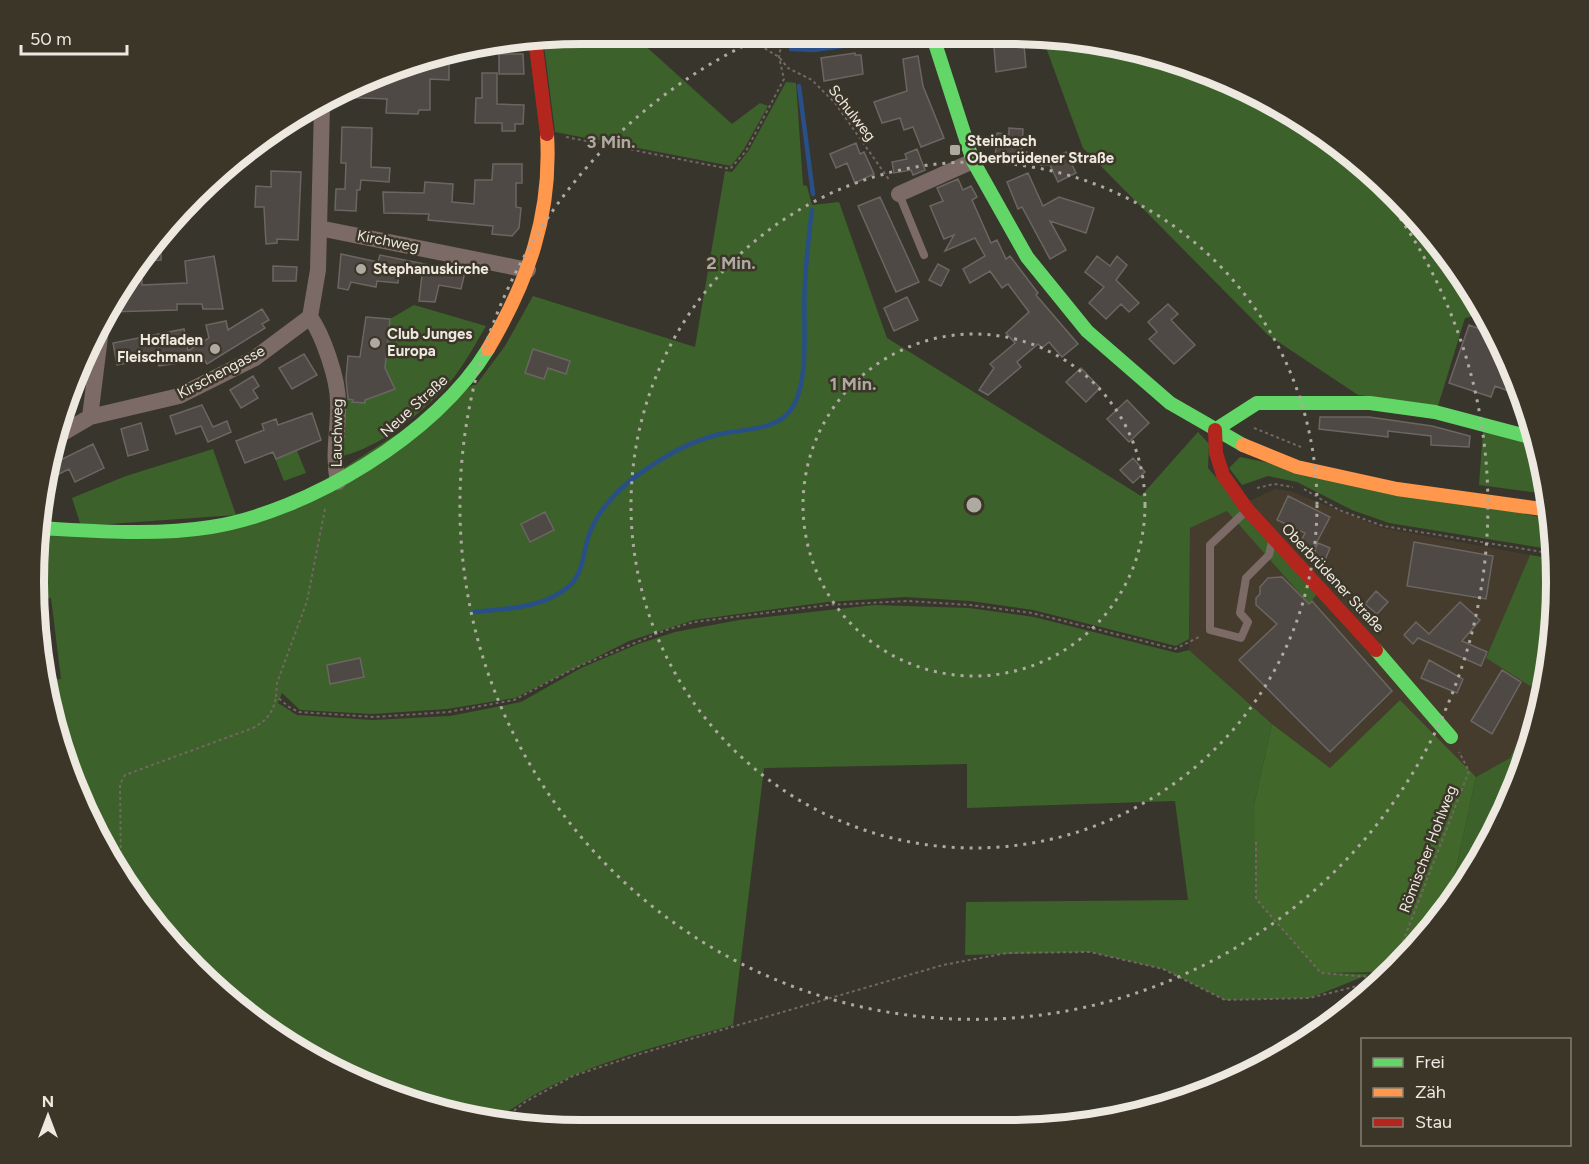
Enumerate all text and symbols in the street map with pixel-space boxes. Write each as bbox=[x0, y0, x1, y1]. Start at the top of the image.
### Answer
scale bar bbox=[21, 18, 128, 56]
text: 50 m bbox=[30, 28, 72, 50]
street label: Schulweg bbox=[825, 81, 879, 145]
text: 3 Min. bbox=[586, 131, 636, 153]
place label: Steinbach Oberbrüdener Straße bbox=[967, 132, 1115, 167]
marker: Steinbach Oberbrüdener Straße bbox=[948, 143, 962, 157]
street label: Kirchweg bbox=[356, 226, 420, 256]
text: 2 Min. bbox=[706, 252, 756, 274]
place label: Stephanuskirche bbox=[373, 260, 489, 278]
marker: Stephanuskirche bbox=[354, 262, 368, 276]
place label: Club Junges Europa bbox=[387, 325, 472, 360]
place label: Hofladen Fleischmann bbox=[117, 331, 203, 366]
marker: Club Junges Europa bbox=[368, 336, 382, 350]
street label: Kirschengasse bbox=[174, 341, 268, 403]
marker: Hofladen Fleischmann bbox=[208, 342, 222, 356]
street label: Neue Straße bbox=[377, 371, 451, 441]
text: 1 Min. bbox=[830, 373, 876, 395]
street label: Lauchweg bbox=[327, 398, 347, 468]
centre of rings bbox=[964, 495, 984, 515]
street label: Oberbrüdener Straße bbox=[1278, 520, 1388, 636]
street label: Römischer Hohlweg bbox=[1395, 783, 1461, 915]
legend bbox=[1361, 1038, 1571, 1146]
text: Frei bbox=[1415, 1051, 1445, 1073]
text: Zäh bbox=[1415, 1081, 1446, 1103]
north arrow bbox=[18, 1086, 78, 1146]
text: N bbox=[42, 1092, 54, 1111]
text: Stau bbox=[1415, 1111, 1452, 1133]

